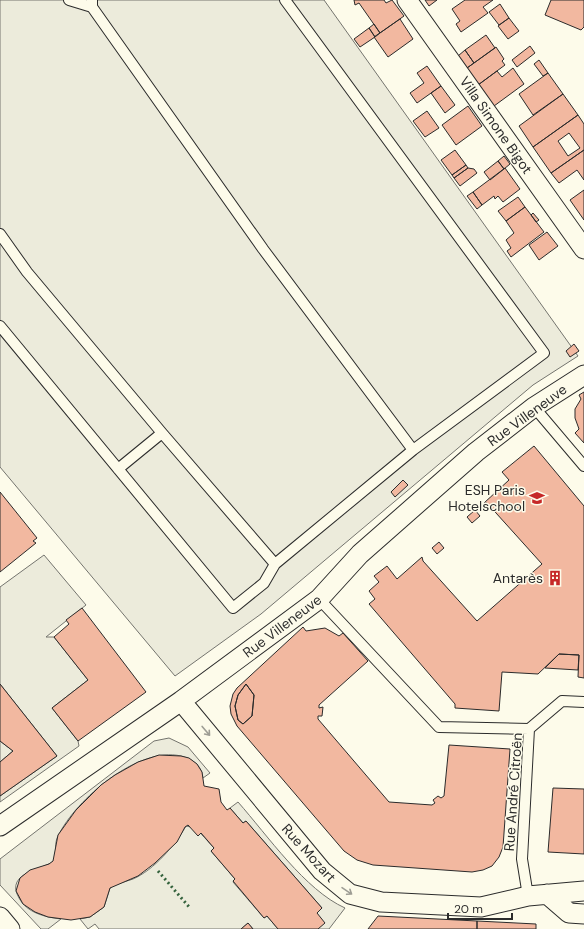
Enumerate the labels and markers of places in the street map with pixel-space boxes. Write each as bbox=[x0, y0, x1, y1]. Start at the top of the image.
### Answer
place label: ESH Paris Hotelschool bbox=[448, 481, 525, 515]
school or university icon: ESH Paris Hotelschool bbox=[528, 489, 546, 507]
place label: Antarès bbox=[493, 569, 543, 587]
building icon: Antarès bbox=[546, 569, 564, 587]

